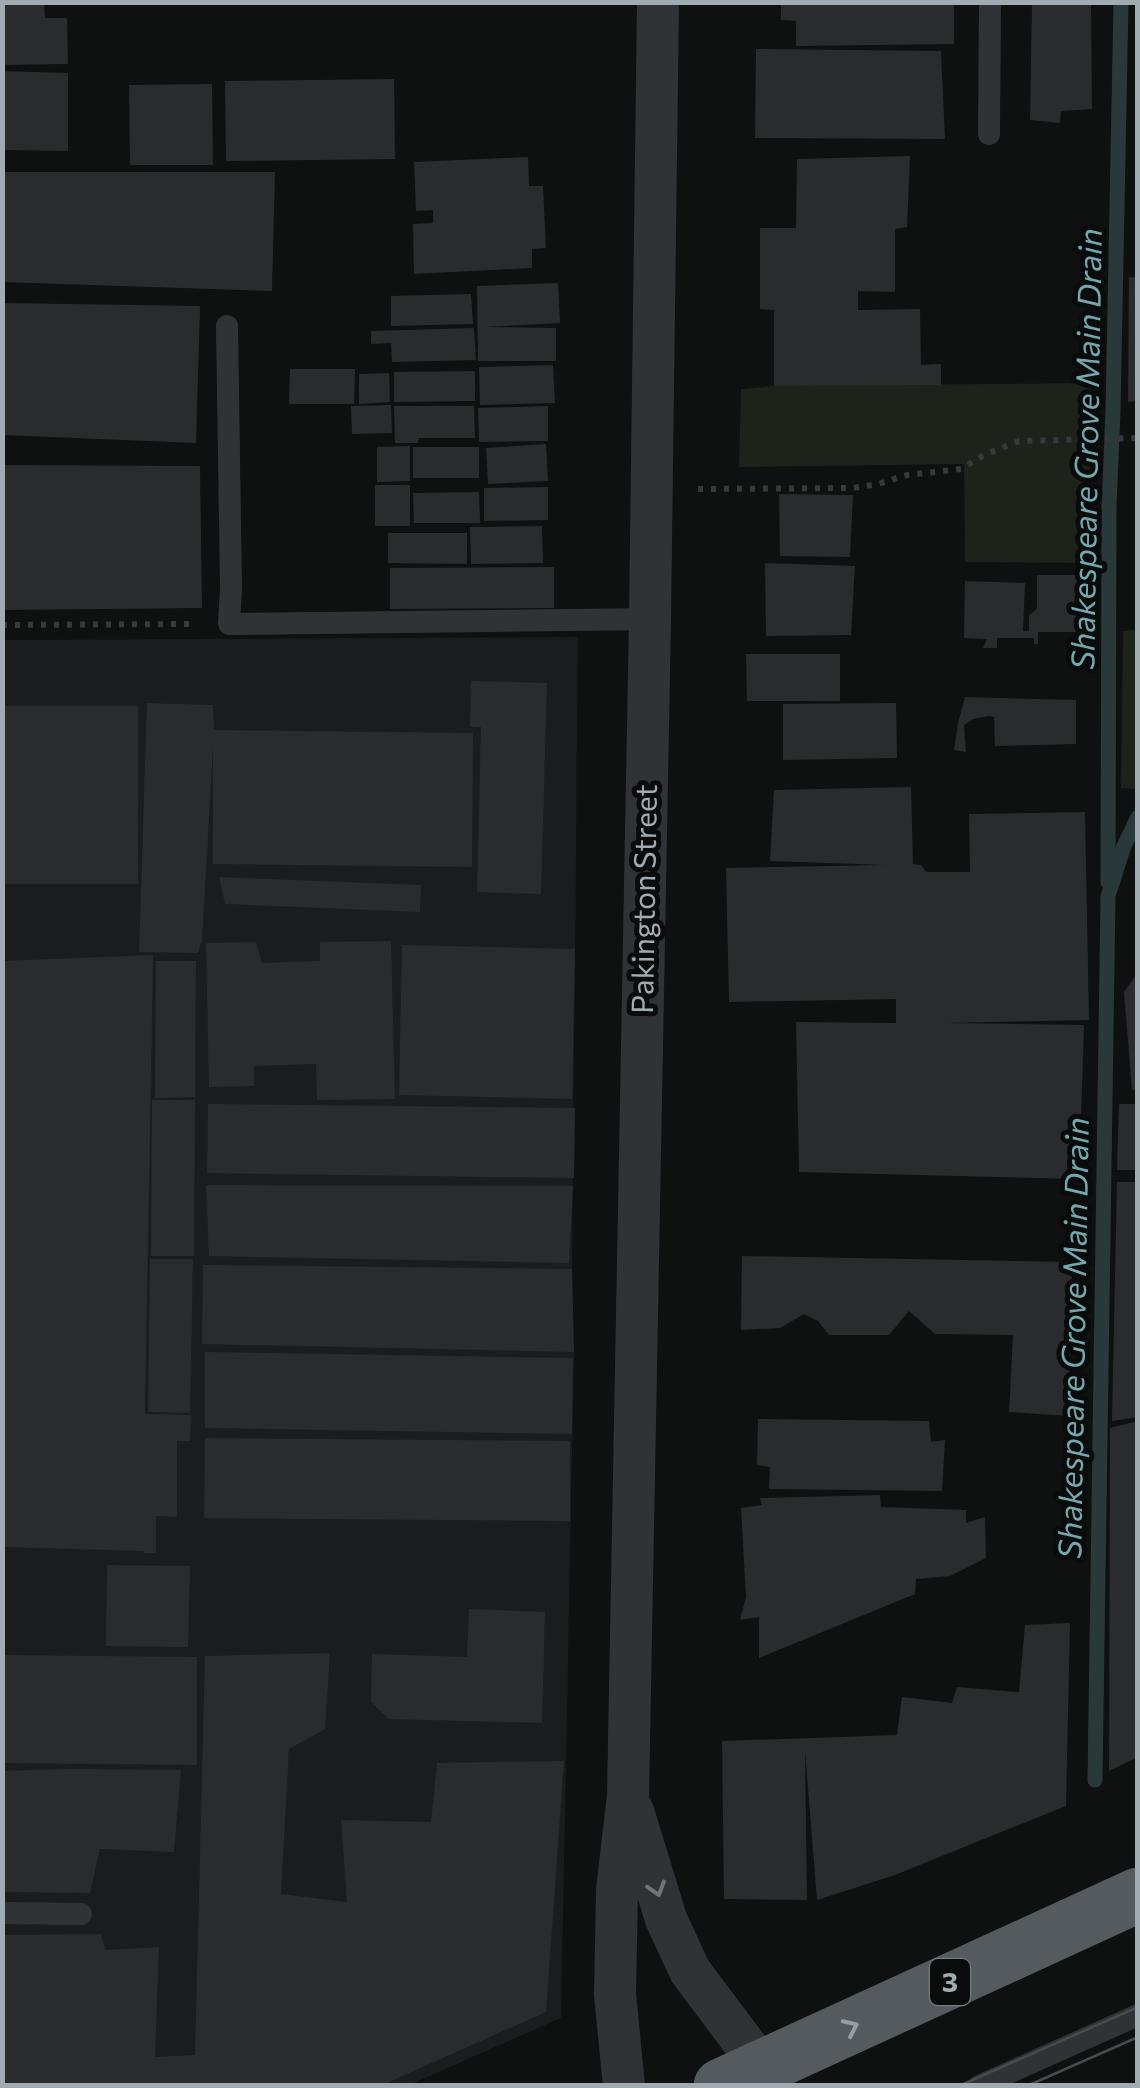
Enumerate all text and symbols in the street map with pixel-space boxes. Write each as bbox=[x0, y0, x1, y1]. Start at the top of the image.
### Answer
water label: Shakespeare Grove Main Drain bbox=[1061, 228, 1109, 670]
street label: Pakington Street bbox=[622, 784, 663, 1014]
water label: Shakespeare Grove Main Drain bbox=[1048, 1117, 1096, 1559]
one-way arrow bbox=[645, 1880, 666, 1897]
road number: 3 bbox=[930, 1959, 970, 2005]
one-way arrow bbox=[841, 2019, 859, 2039]

